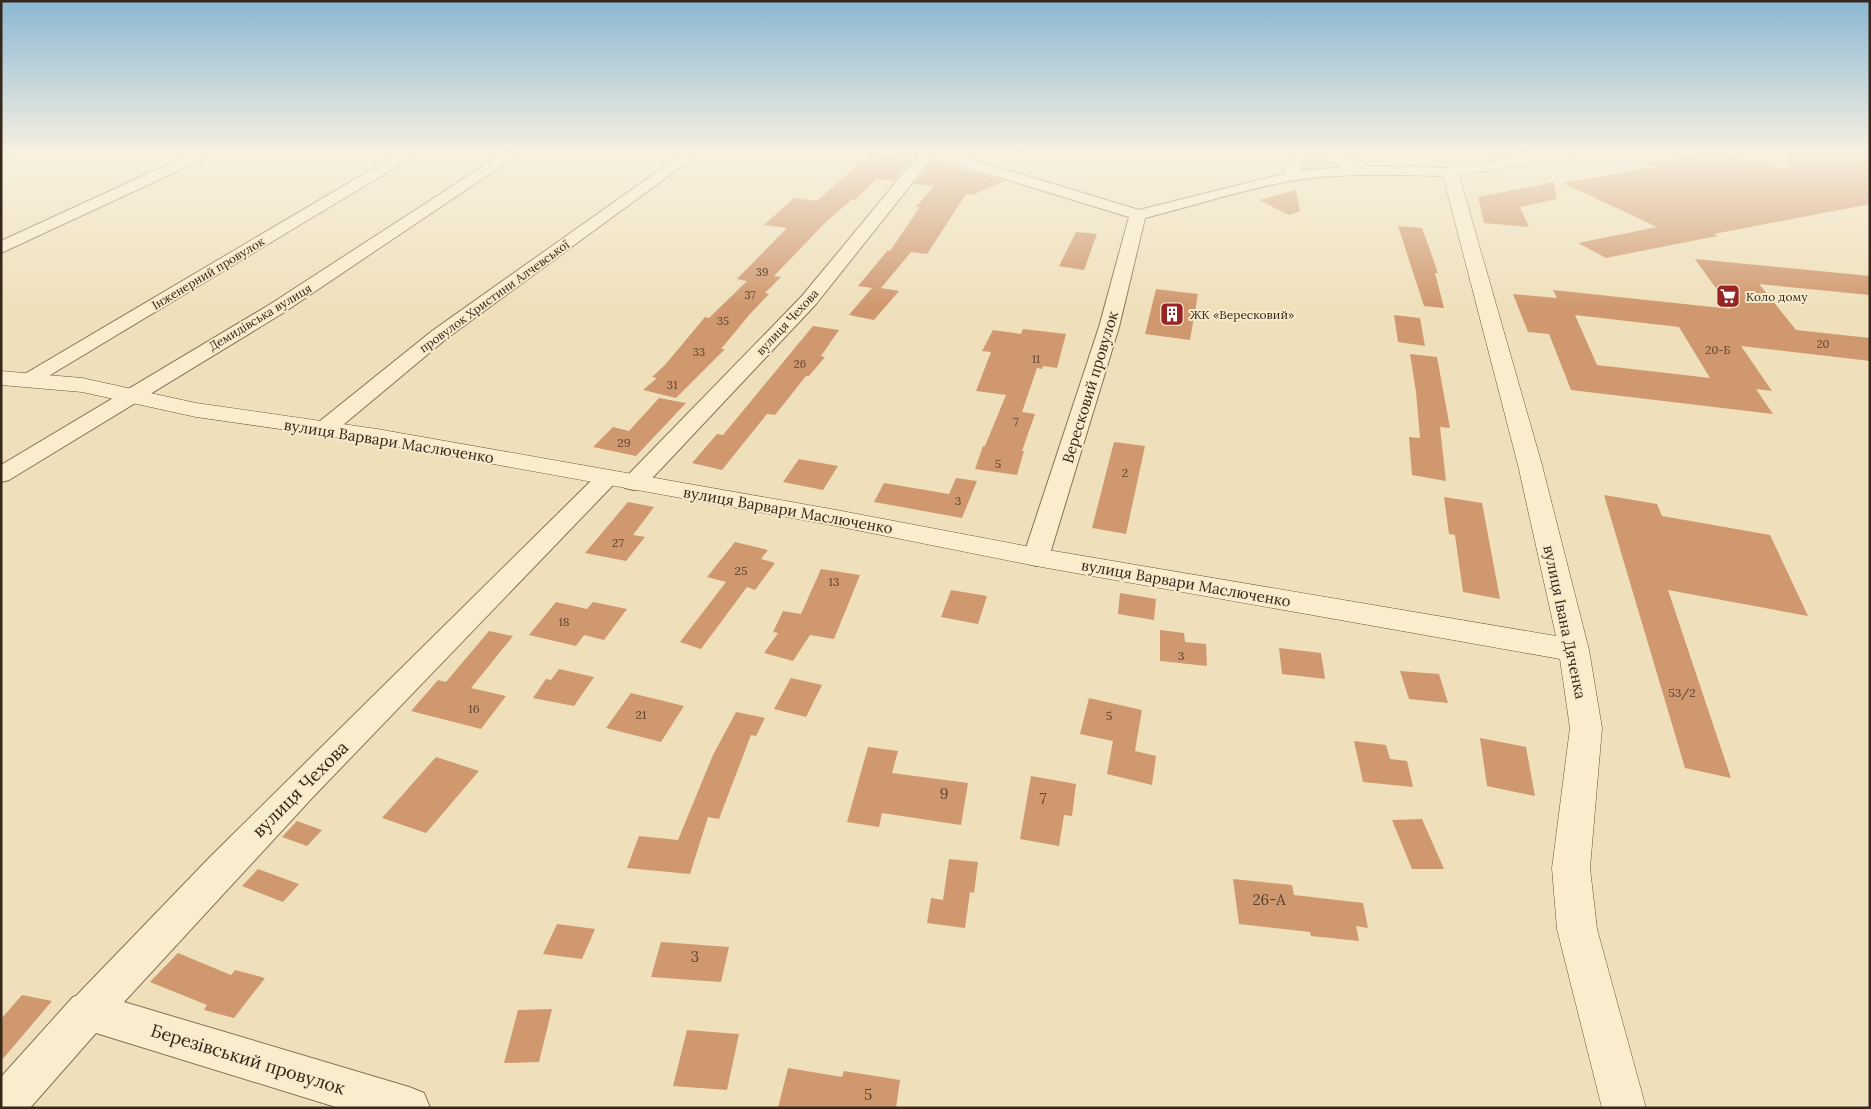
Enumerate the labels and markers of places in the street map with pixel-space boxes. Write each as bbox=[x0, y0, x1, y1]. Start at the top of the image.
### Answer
supermarket icon: Коло дому bbox=[1715, 283, 1741, 309]
place label: Коло дому bbox=[1746, 289, 1808, 304]
building icon: ЖК «Вересковий» bbox=[1159, 301, 1185, 327]
place label: ЖК «Вересковий» bbox=[1190, 307, 1294, 322]

